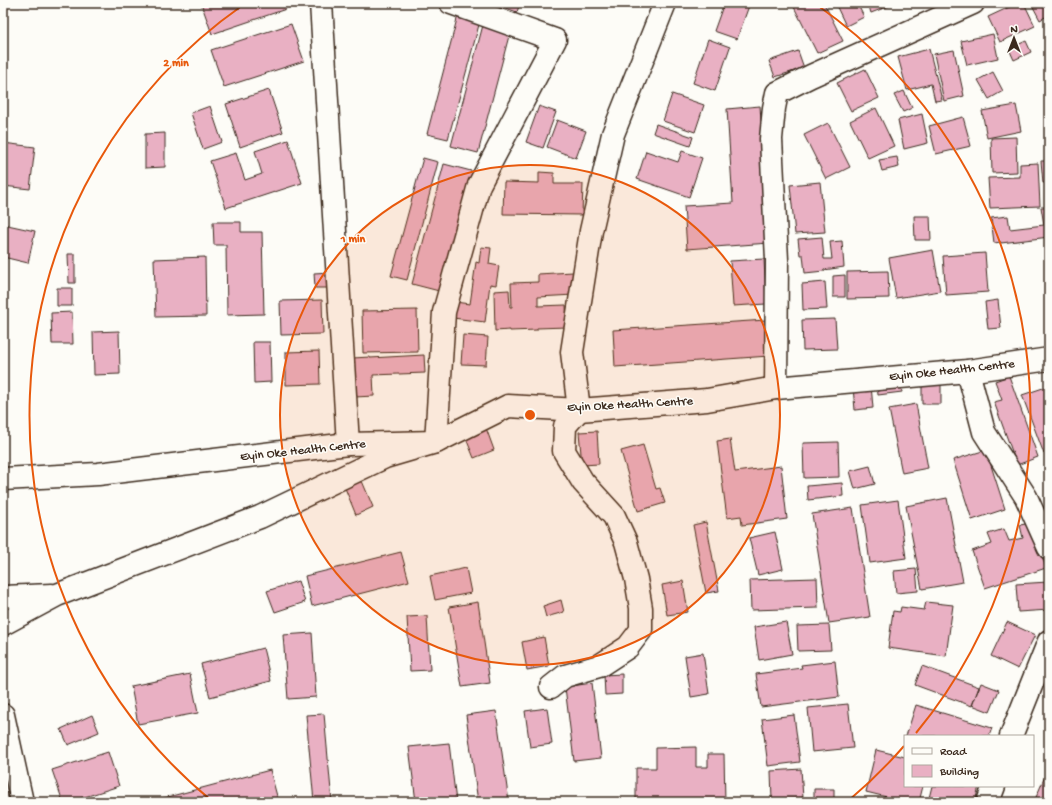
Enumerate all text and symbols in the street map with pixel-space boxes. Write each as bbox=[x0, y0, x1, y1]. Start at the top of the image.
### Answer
north arrow bbox=[994, 18, 1034, 58]
text: N bbox=[1010, 24, 1018, 36]
text: 2 min bbox=[163, 57, 189, 71]
text: 1 min bbox=[340, 233, 366, 247]
street label: Eyin Oke Health Centre bbox=[889, 357, 1016, 385]
street label: Eyin Oke Health Centre bbox=[567, 394, 694, 416]
centre of rings bbox=[523, 408, 537, 422]
street label: Eyin Oke Health Centre bbox=[240, 437, 367, 465]
legend bbox=[904, 735, 1034, 787]
text: Road bbox=[940, 746, 967, 760]
text: Building bbox=[939, 766, 979, 780]

